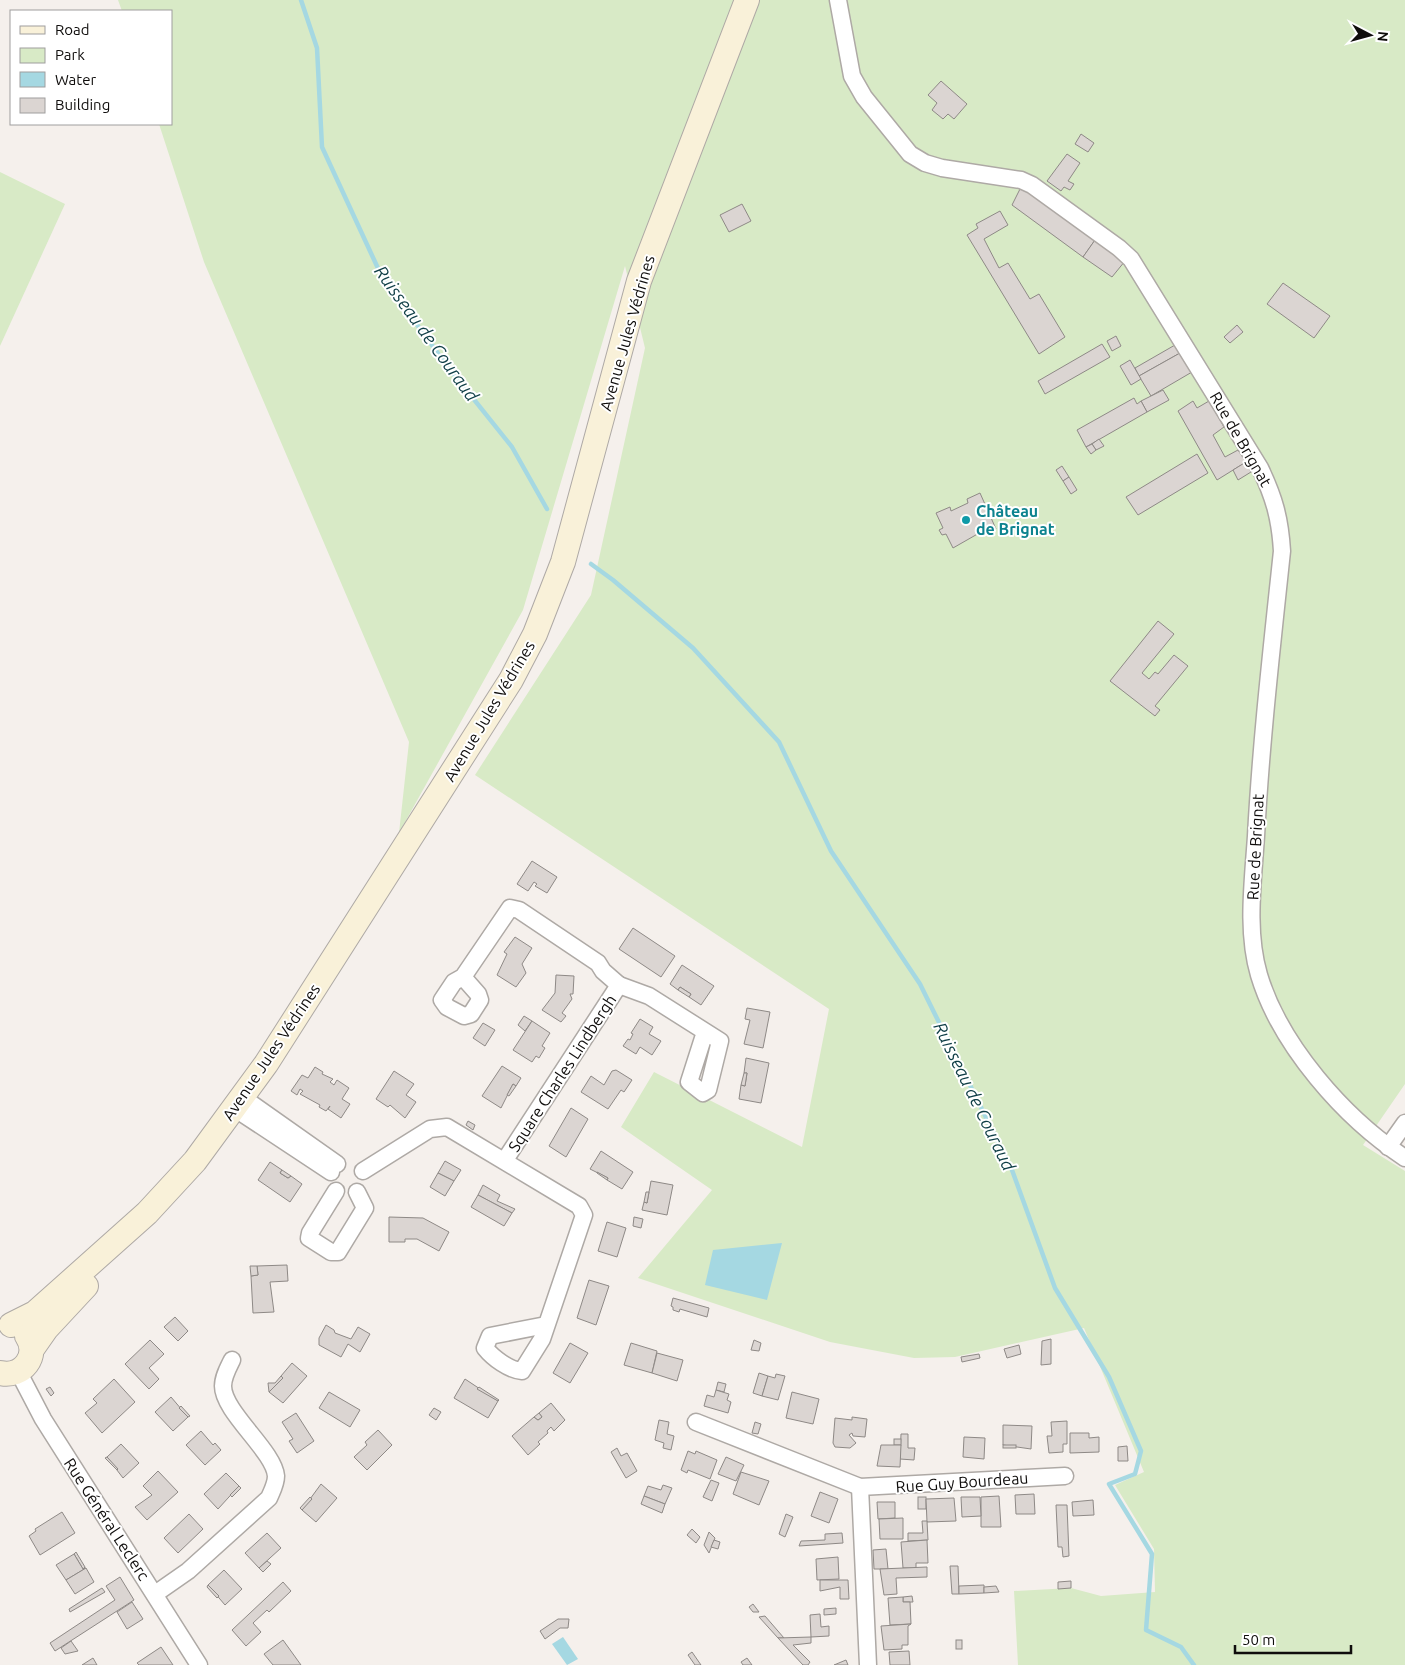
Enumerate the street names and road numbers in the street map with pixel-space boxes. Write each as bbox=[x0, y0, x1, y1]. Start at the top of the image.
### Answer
street label: Avenue Jules Védrines bbox=[596, 253, 658, 413]
street label: Rue de Brignat bbox=[1207, 388, 1276, 490]
street label: Avenue Jules Védrines bbox=[440, 637, 538, 785]
street label: Rue de Brignat bbox=[1243, 793, 1267, 901]
street label: Avenue Jules Védrines bbox=[219, 980, 323, 1124]
street label: Square Charles Lindbergh bbox=[504, 991, 620, 1155]
street label: Rue Général Leclerc bbox=[61, 1455, 154, 1584]
street label: Rue Guy Bourdeau bbox=[895, 1468, 1029, 1496]

